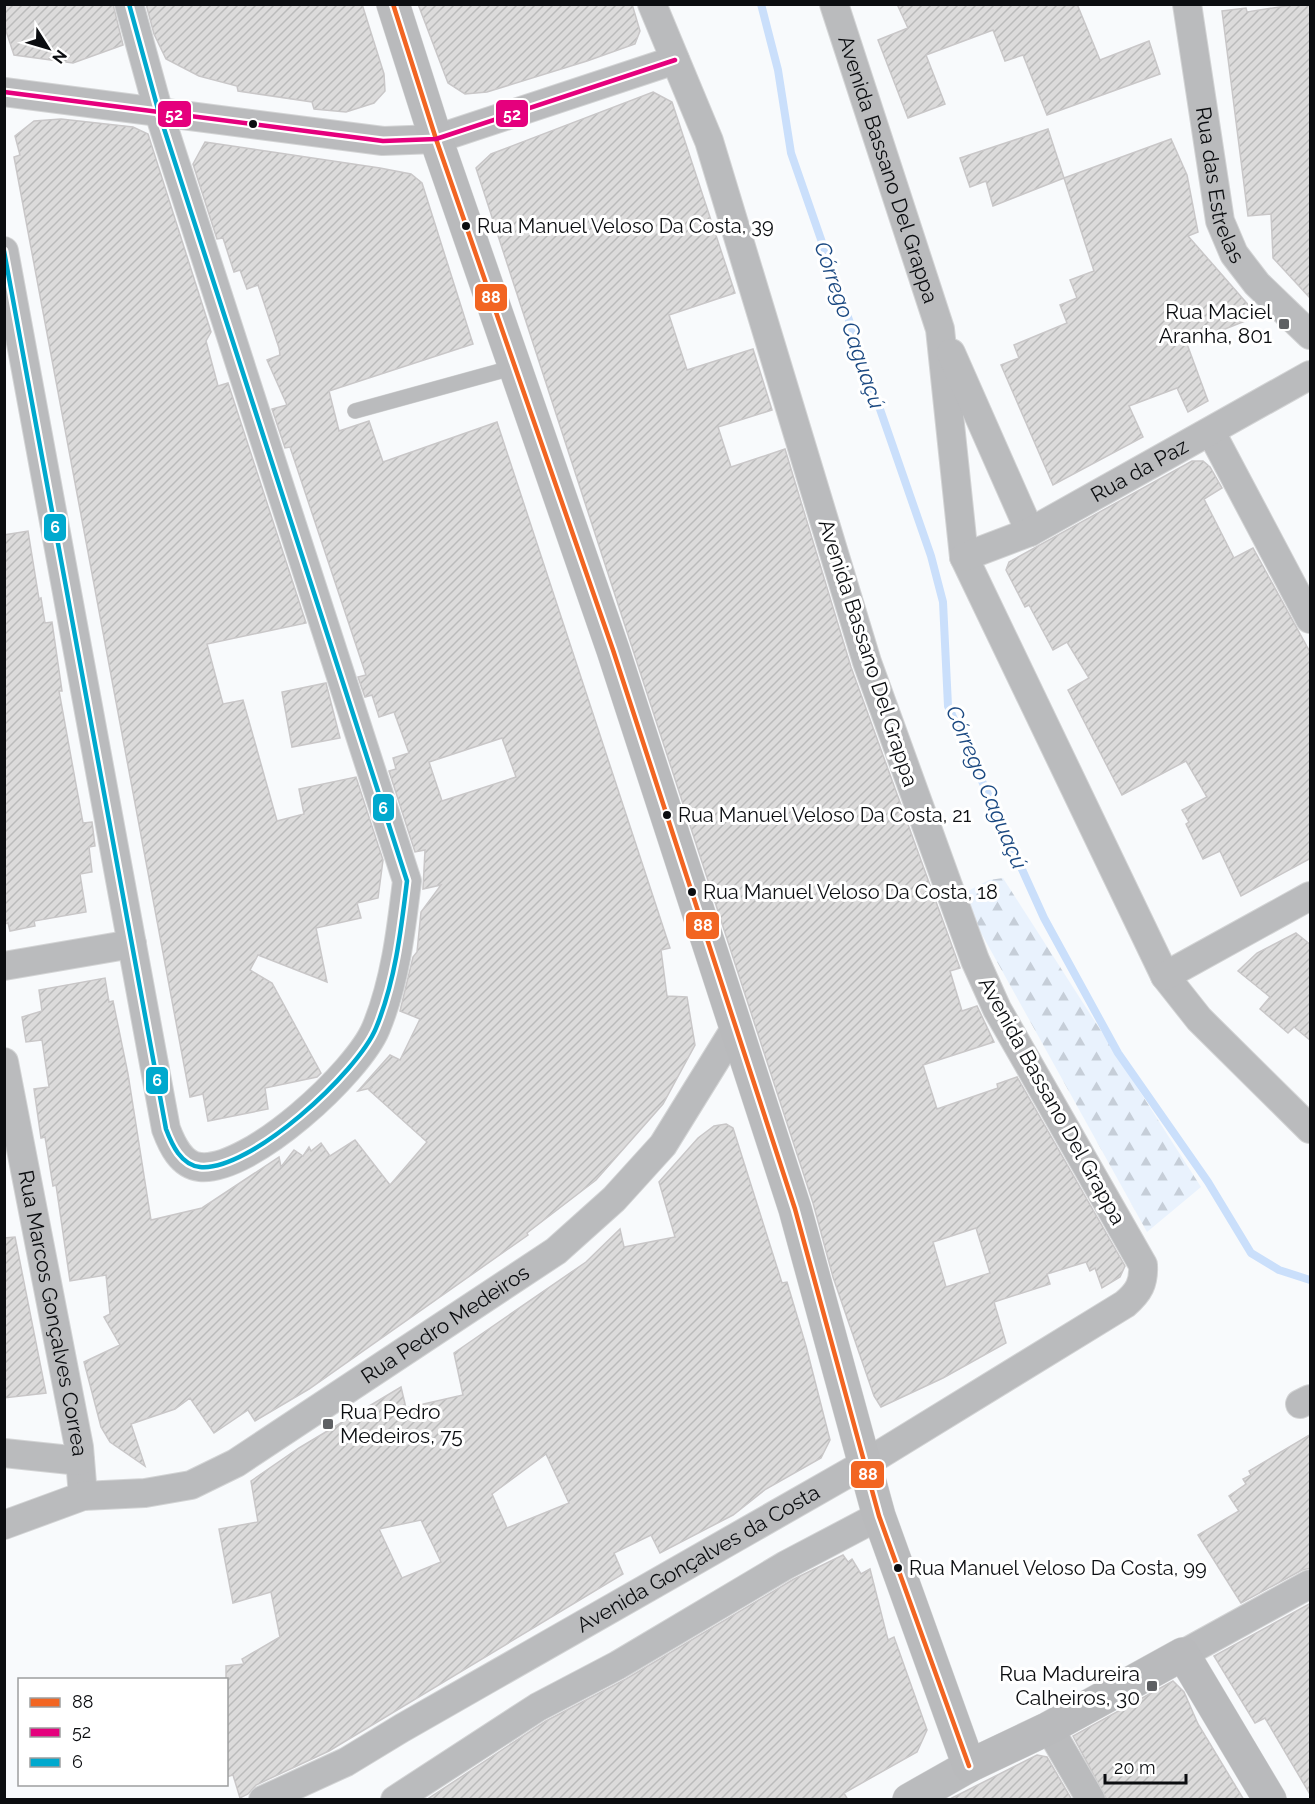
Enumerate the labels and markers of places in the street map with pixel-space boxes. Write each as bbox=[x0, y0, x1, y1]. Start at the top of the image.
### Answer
unlabelled marker bbox=[247, 118, 259, 130]
place label: Rua Manuel Veloso Da Costa, 39 bbox=[477, 214, 774, 238]
marker: Rua Manuel Veloso Da Costa, 39 bbox=[460, 220, 472, 232]
place label: Rua Maciel Aranha, 801 bbox=[1159, 299, 1272, 348]
marker: Rua Maciel Aranha, 801 bbox=[1277, 317, 1291, 331]
place label: Rua Manuel Veloso Da Costa, 21 bbox=[678, 803, 972, 827]
marker: Rua Manuel Veloso Da Costa, 21 bbox=[661, 809, 673, 821]
place label: Rua Manuel Veloso Da Costa, 18 bbox=[703, 880, 998, 904]
marker: Rua Manuel Veloso Da Costa, 18 bbox=[686, 886, 698, 898]
place label: Rua Pedro Medeiros, 75 bbox=[340, 1399, 463, 1448]
marker: Rua Pedro Medeiros, 75 bbox=[321, 1417, 335, 1431]
place label: Rua Manuel Veloso Da Costa, 99 bbox=[909, 1556, 1207, 1580]
marker: Rua Manuel Veloso Da Costa, 99 bbox=[892, 1562, 904, 1574]
place label: Rua Madureira Calheiros, 30 bbox=[999, 1661, 1140, 1710]
marker: Rua Madureira Calheiros, 30 bbox=[1145, 1679, 1159, 1693]

